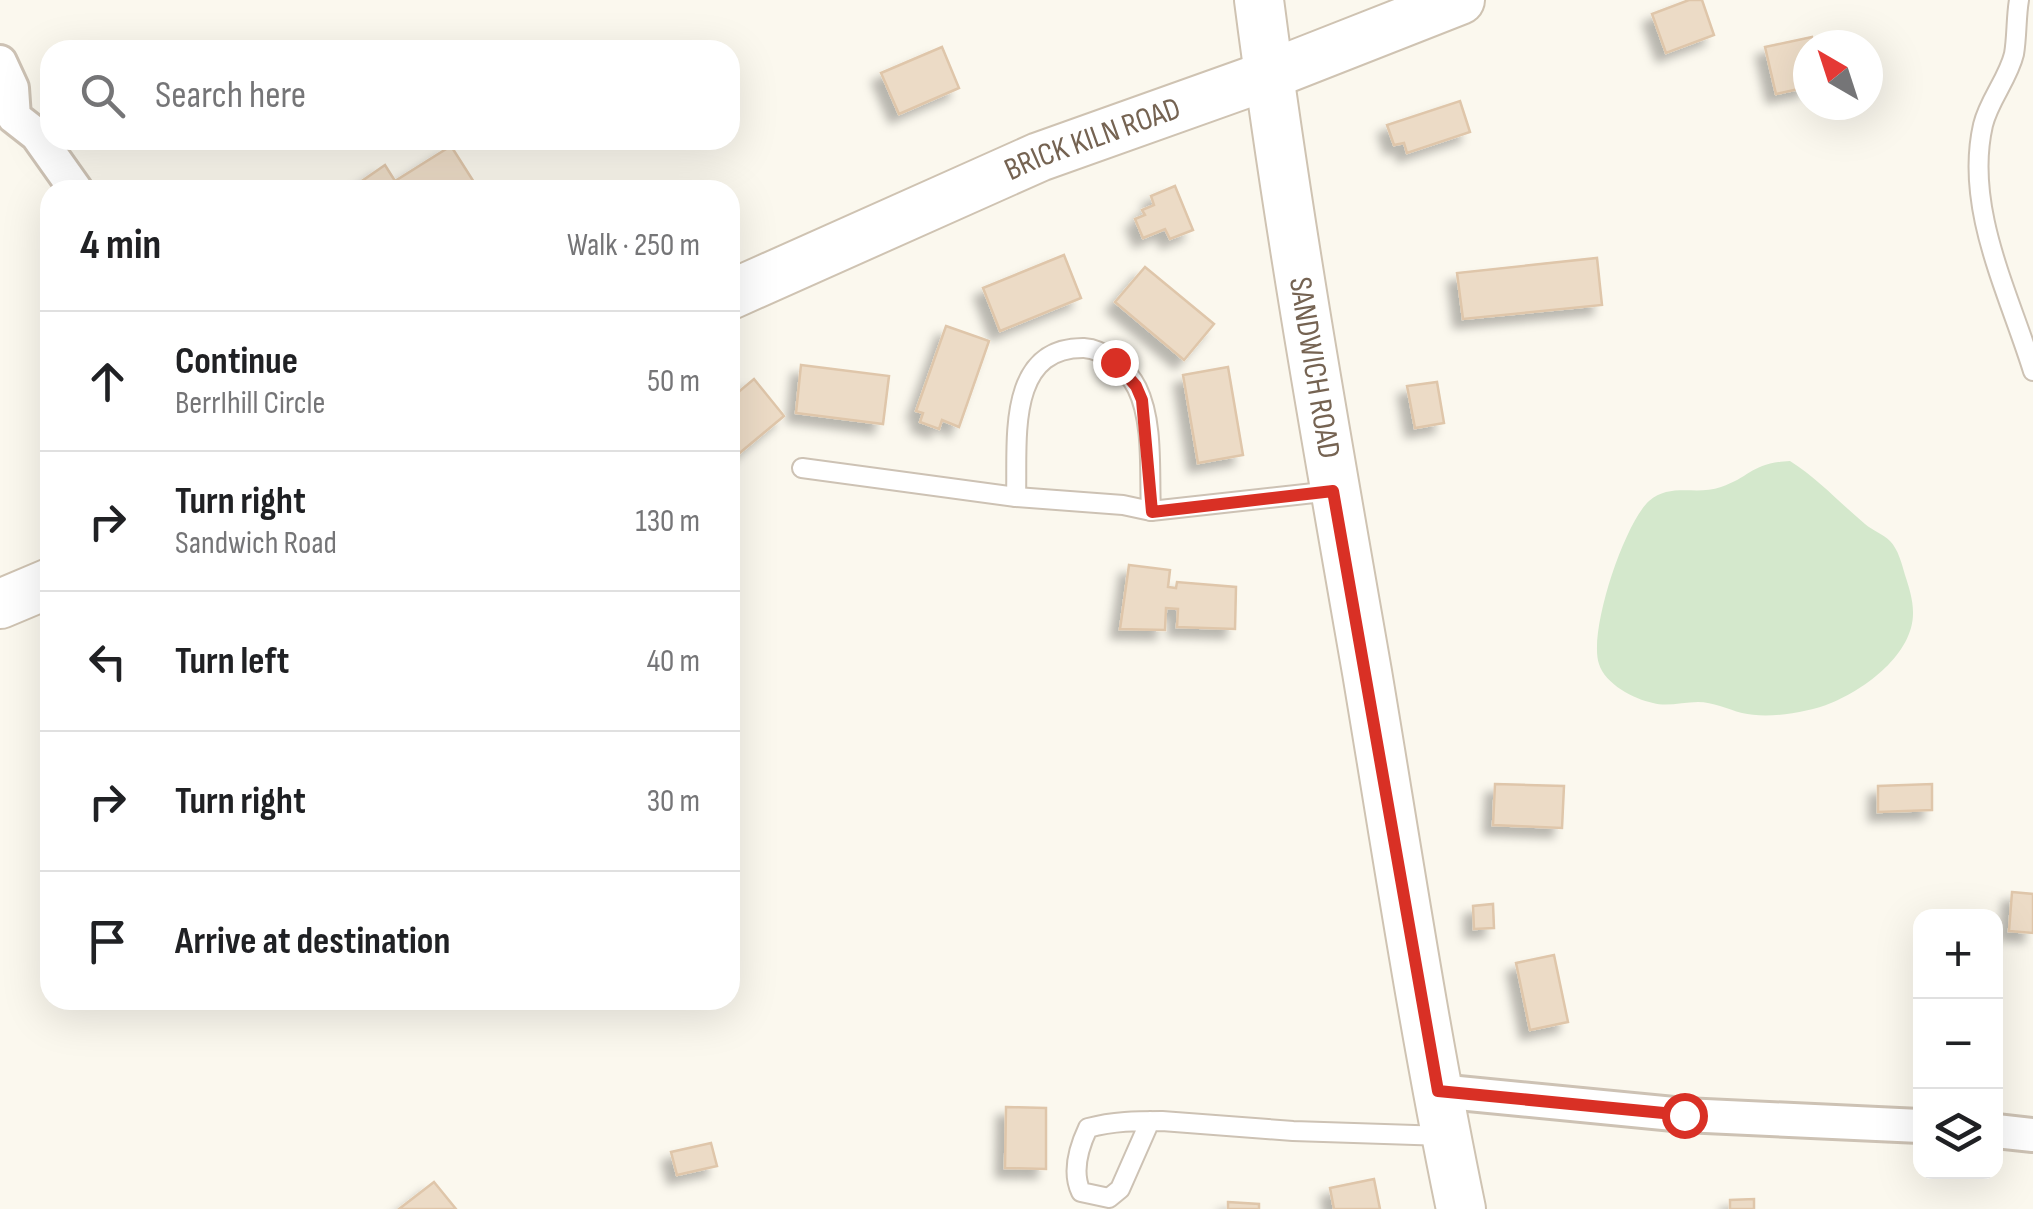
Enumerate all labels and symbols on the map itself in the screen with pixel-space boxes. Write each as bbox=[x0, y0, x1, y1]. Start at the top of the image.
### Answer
north arrow bbox=[1793, 30, 1883, 120]
street label: BRICK KILN ROAD bbox=[999, 89, 1186, 189]
street label: SANDWICH ROAD bbox=[1280, 274, 1349, 461]
route end bbox=[1093, 340, 1139, 386]
route start bbox=[1662, 1093, 1708, 1139]

